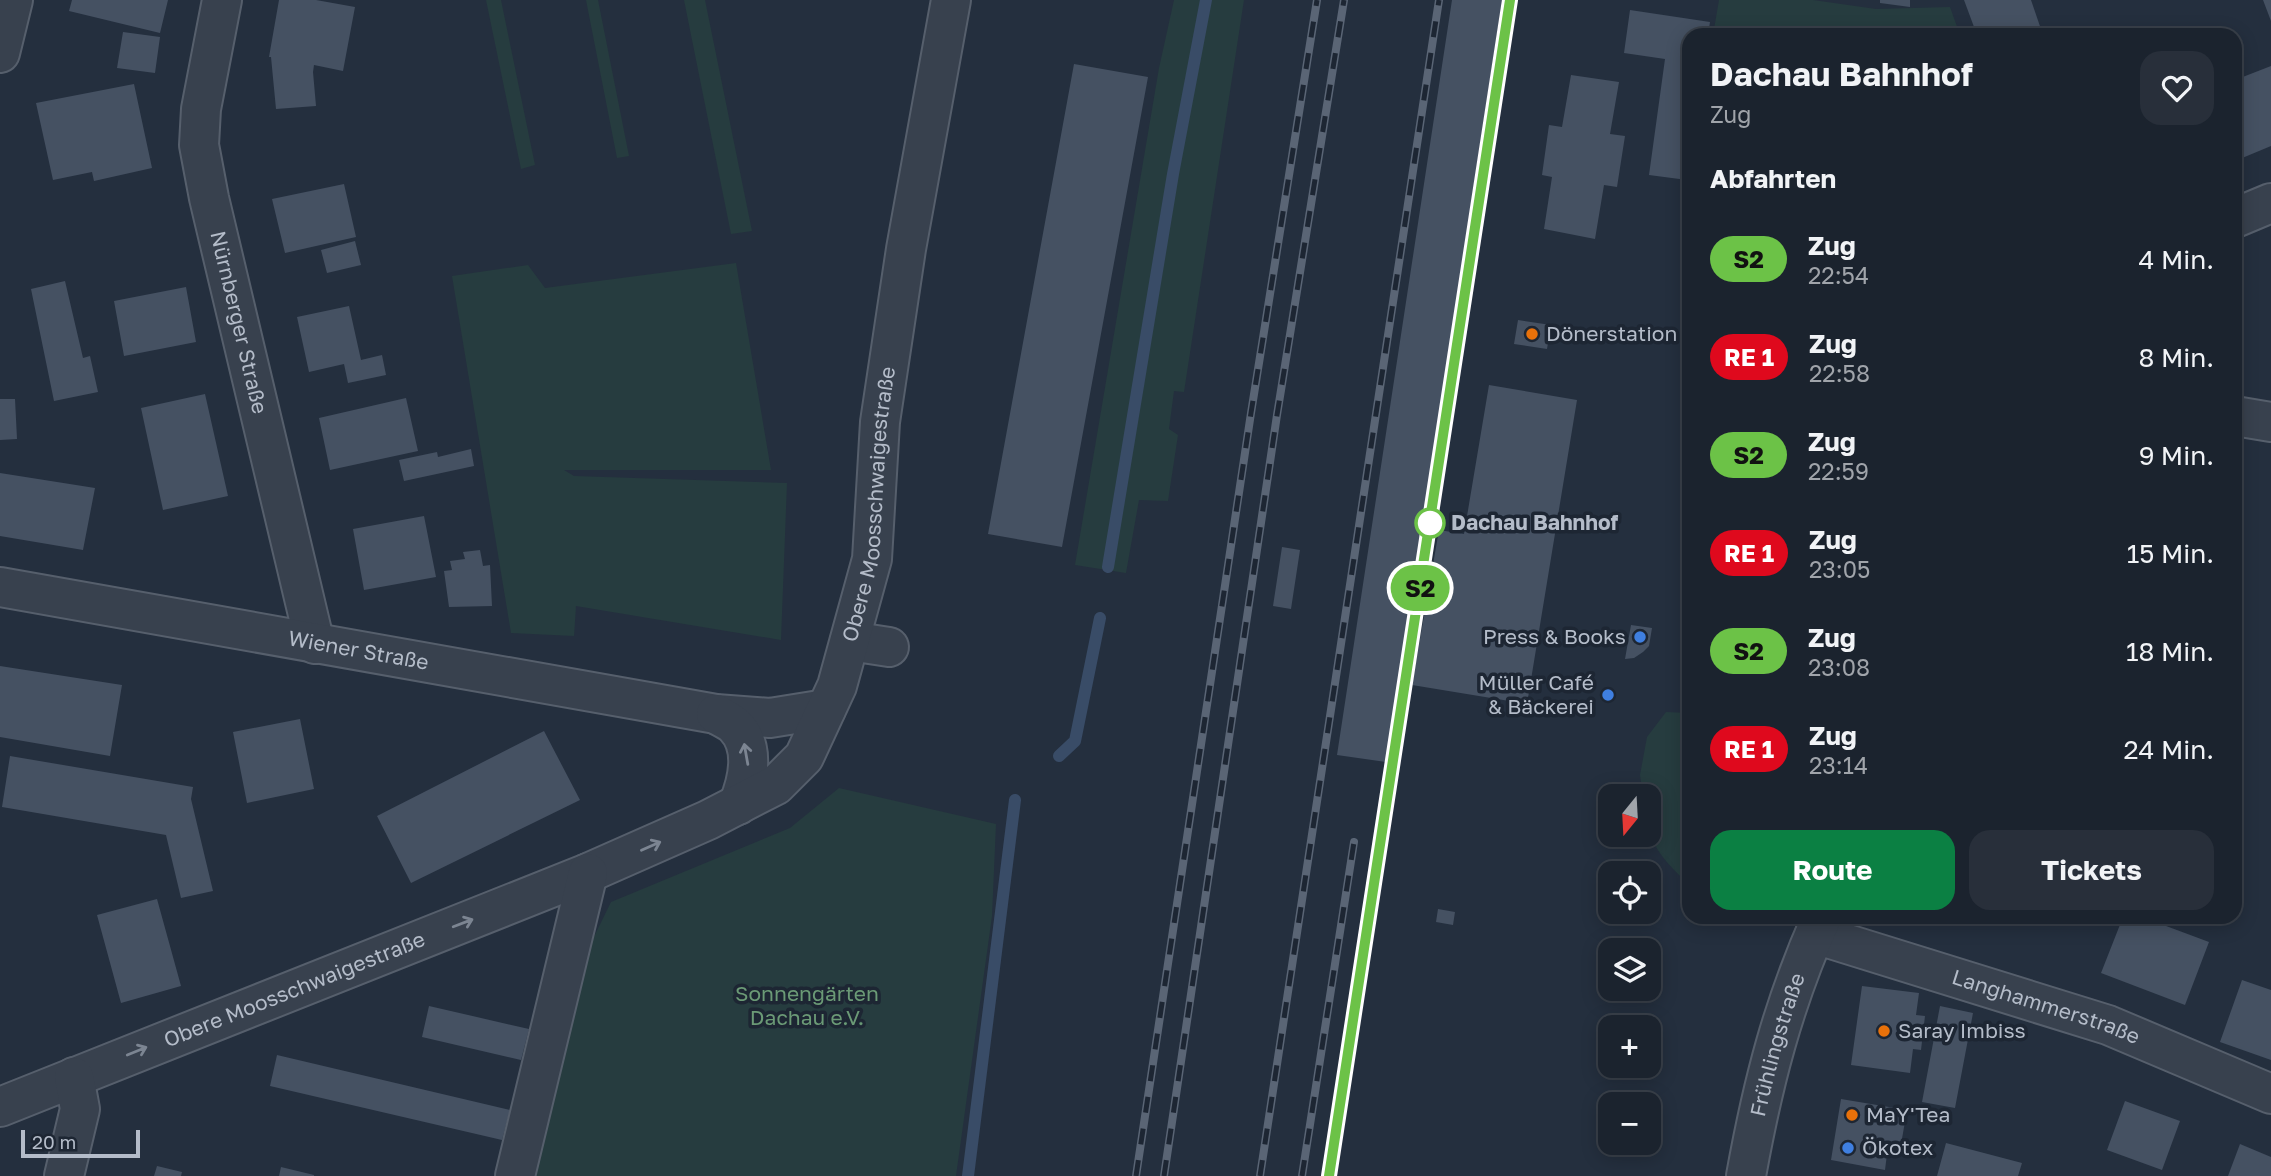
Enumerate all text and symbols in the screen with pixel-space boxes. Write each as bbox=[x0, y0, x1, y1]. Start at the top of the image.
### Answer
button: heart bbox=[2140, 51, 2214, 125]
text: Dachau Bahnhof bbox=[1710, 54, 1973, 93]
text: Zug bbox=[1710, 100, 1751, 128]
text: Abfahrten bbox=[1710, 163, 1836, 194]
street label: Nürnberger Straße bbox=[205, 228, 274, 416]
text: Zug bbox=[1808, 230, 1856, 261]
text: S2 bbox=[1733, 244, 1764, 273]
text: 4 Min. bbox=[2139, 244, 2214, 275]
text: 22:54 bbox=[1808, 261, 1869, 289]
place label: Dönerstation bbox=[1546, 320, 1677, 346]
marker: Dönerstation bbox=[1524, 326, 1540, 342]
text: Zug bbox=[1809, 328, 1857, 359]
text: RE 1 bbox=[1724, 342, 1774, 371]
text: 8 Min. bbox=[2139, 342, 2214, 373]
text: 22:58 bbox=[1809, 359, 1870, 387]
street label: Obere Moosschwaigestraße bbox=[836, 365, 900, 645]
text: Zug bbox=[1808, 426, 1856, 457]
text: S2 bbox=[1733, 440, 1764, 469]
text: 9 Min. bbox=[2139, 440, 2214, 471]
text: 22:59 bbox=[1808, 457, 1869, 485]
marker: Dachau Bahnhof bbox=[1415, 508, 1445, 538]
place label: Dachau Bahnhof bbox=[1451, 509, 1618, 535]
text: Zug bbox=[1809, 524, 1857, 555]
text: RE 1 bbox=[1724, 538, 1774, 567]
text: 15 Min. bbox=[2127, 538, 2214, 569]
text: 23:05 bbox=[1809, 555, 1870, 583]
line badge: S2 bbox=[1388, 565, 1452, 611]
text: S2 bbox=[1405, 573, 1435, 602]
text: Zug bbox=[1808, 622, 1856, 653]
place label: Press & Books bbox=[1483, 623, 1626, 649]
street label: Wiener Straße bbox=[286, 624, 431, 675]
marker: Press & Books bbox=[1632, 629, 1648, 645]
text: S2 bbox=[1733, 636, 1764, 665]
text: 18 Min. bbox=[2126, 636, 2214, 667]
text: 23:08 bbox=[1808, 653, 1870, 681]
place label: Müller Café & Bäckerei bbox=[1479, 669, 1594, 719]
marker: Müller Café & Bäckerei bbox=[1600, 687, 1616, 703]
text: Zug bbox=[1809, 720, 1857, 751]
text: RE 1 bbox=[1724, 734, 1774, 763]
text: 24 Min. bbox=[2123, 734, 2214, 765]
one-way arrow bbox=[739, 743, 752, 766]
text: 23:14 bbox=[1809, 751, 1868, 779]
north arrow bbox=[1598, 784, 1661, 847]
map controls bbox=[1598, 784, 1661, 1155]
button: Route bbox=[1710, 830, 1955, 910]
button: Tickets bbox=[1969, 830, 2214, 910]
one-way arrow bbox=[639, 839, 661, 852]
button: locate bbox=[1598, 861, 1661, 924]
one-way arrow bbox=[451, 915, 473, 928]
street label: Obere Moosschwaigestraße bbox=[160, 925, 428, 1052]
button: layers bbox=[1598, 938, 1661, 1001]
street label: Langhammerstraße bbox=[1949, 963, 2144, 1049]
street label: Frühlingstraße bbox=[1744, 969, 1810, 1119]
park label: Sonnengärten Dachau e.V. bbox=[735, 980, 879, 1030]
button: + bbox=[1598, 1015, 1661, 1078]
place label: Saray Imbiss bbox=[1898, 1017, 2026, 1043]
marker: Saray Imbiss bbox=[1876, 1023, 1892, 1039]
one-way arrow bbox=[126, 1044, 147, 1057]
button: − bbox=[1598, 1092, 1661, 1155]
place label: MaY'Tea bbox=[1866, 1101, 1950, 1127]
marker: MaY'Tea bbox=[1844, 1107, 1860, 1123]
scale bar bbox=[21, 1127, 140, 1159]
text: 20 m bbox=[32, 1130, 76, 1153]
place label: Ökotex bbox=[1862, 1134, 1934, 1160]
marker: Ökotex bbox=[1840, 1140, 1856, 1156]

